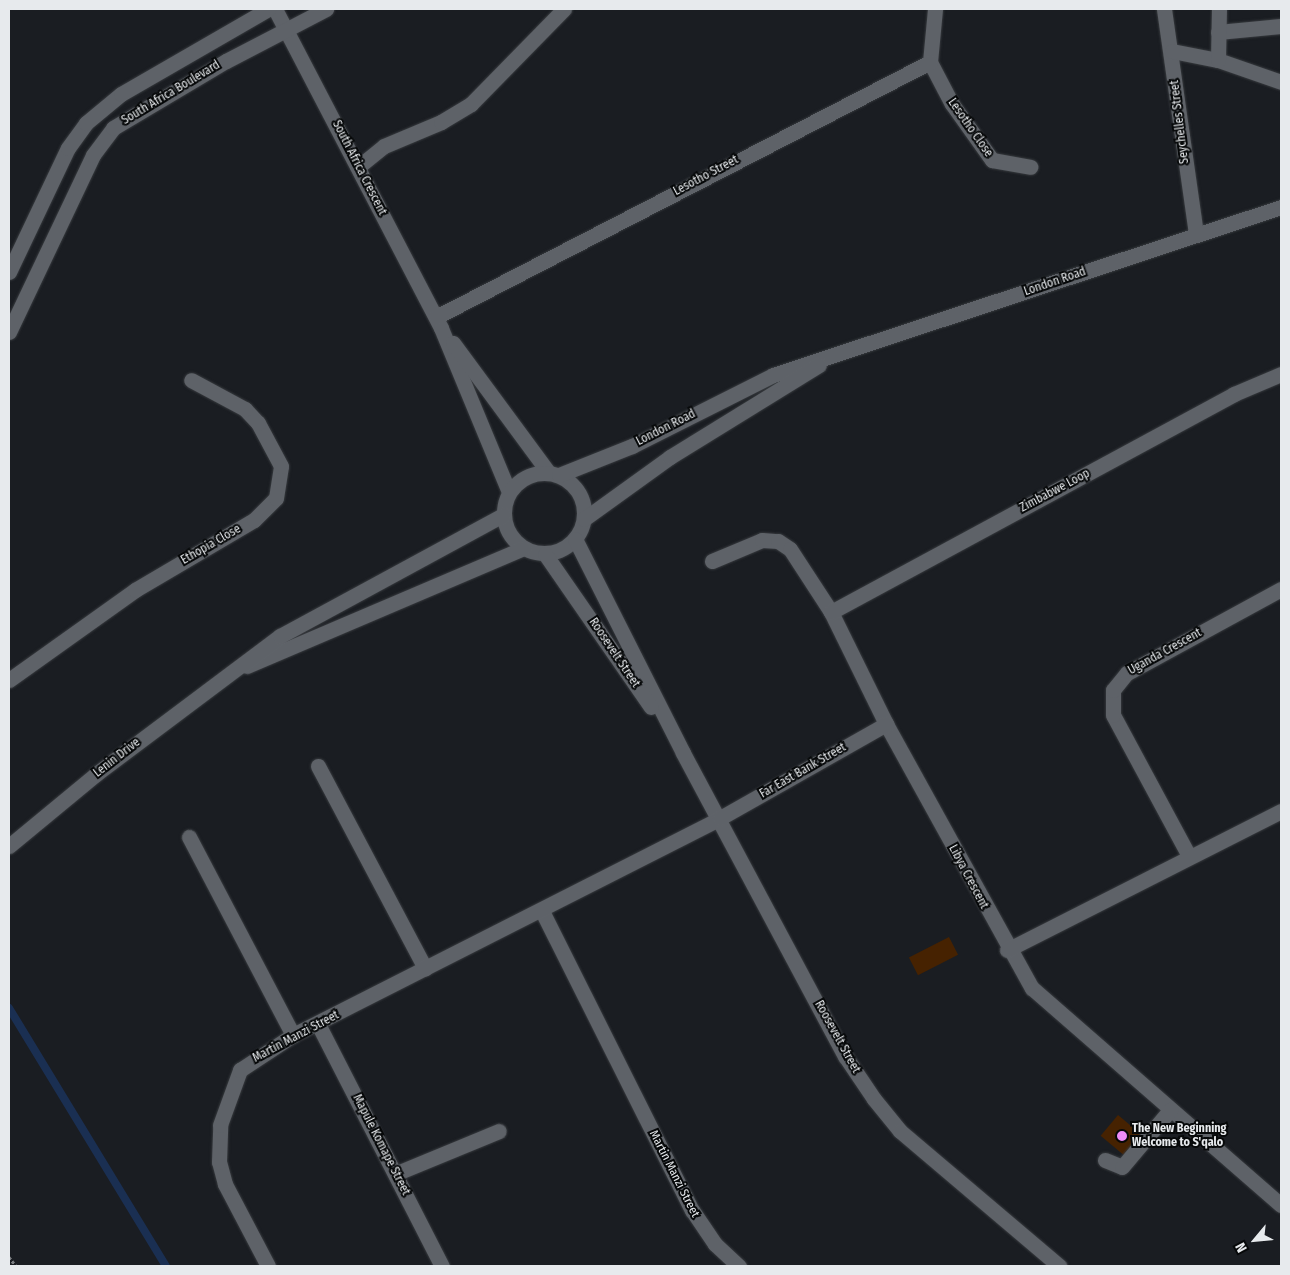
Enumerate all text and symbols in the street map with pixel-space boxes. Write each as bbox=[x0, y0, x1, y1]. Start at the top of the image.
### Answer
street label: South Africa Boulevard bbox=[119, 58, 223, 128]
street label: Seychelles Street bbox=[1168, 79, 1192, 165]
street label: Lesotho Close bbox=[945, 96, 995, 160]
street label: South Africa Crescent bbox=[329, 118, 389, 218]
street label: Lesotho Street bbox=[671, 153, 741, 199]
street label: London Road bbox=[1022, 265, 1088, 299]
street label: London Road bbox=[634, 407, 698, 449]
street label: Zimbabwe Loop bbox=[1018, 467, 1092, 515]
street label: Ethopia Close bbox=[179, 522, 243, 568]
street label: Roosevelt Street bbox=[585, 616, 643, 690]
street label: Uganda Crescent bbox=[1126, 626, 1204, 678]
street label: Lenin Drive bbox=[91, 735, 143, 781]
street label: Far East Bank Street bbox=[757, 740, 849, 802]
street label: Libya Crescent bbox=[945, 843, 991, 911]
street label: Roosevelt Street bbox=[811, 998, 863, 1076]
street label: Martin Manzi Street bbox=[250, 1008, 342, 1066]
street label: Mapule Komape Street bbox=[349, 1092, 413, 1198]
place label: The New Beginning Welcome to S'qalo bbox=[1132, 1122, 1227, 1150]
street label: Martin Manzi Street bbox=[646, 1128, 702, 1220]
marker: The New Beginning Welcome to S'qalo bbox=[1116, 1130, 1128, 1142]
north arrow bbox=[1230, 1215, 1280, 1265]
text: N bbox=[1232, 1240, 1251, 1255]

